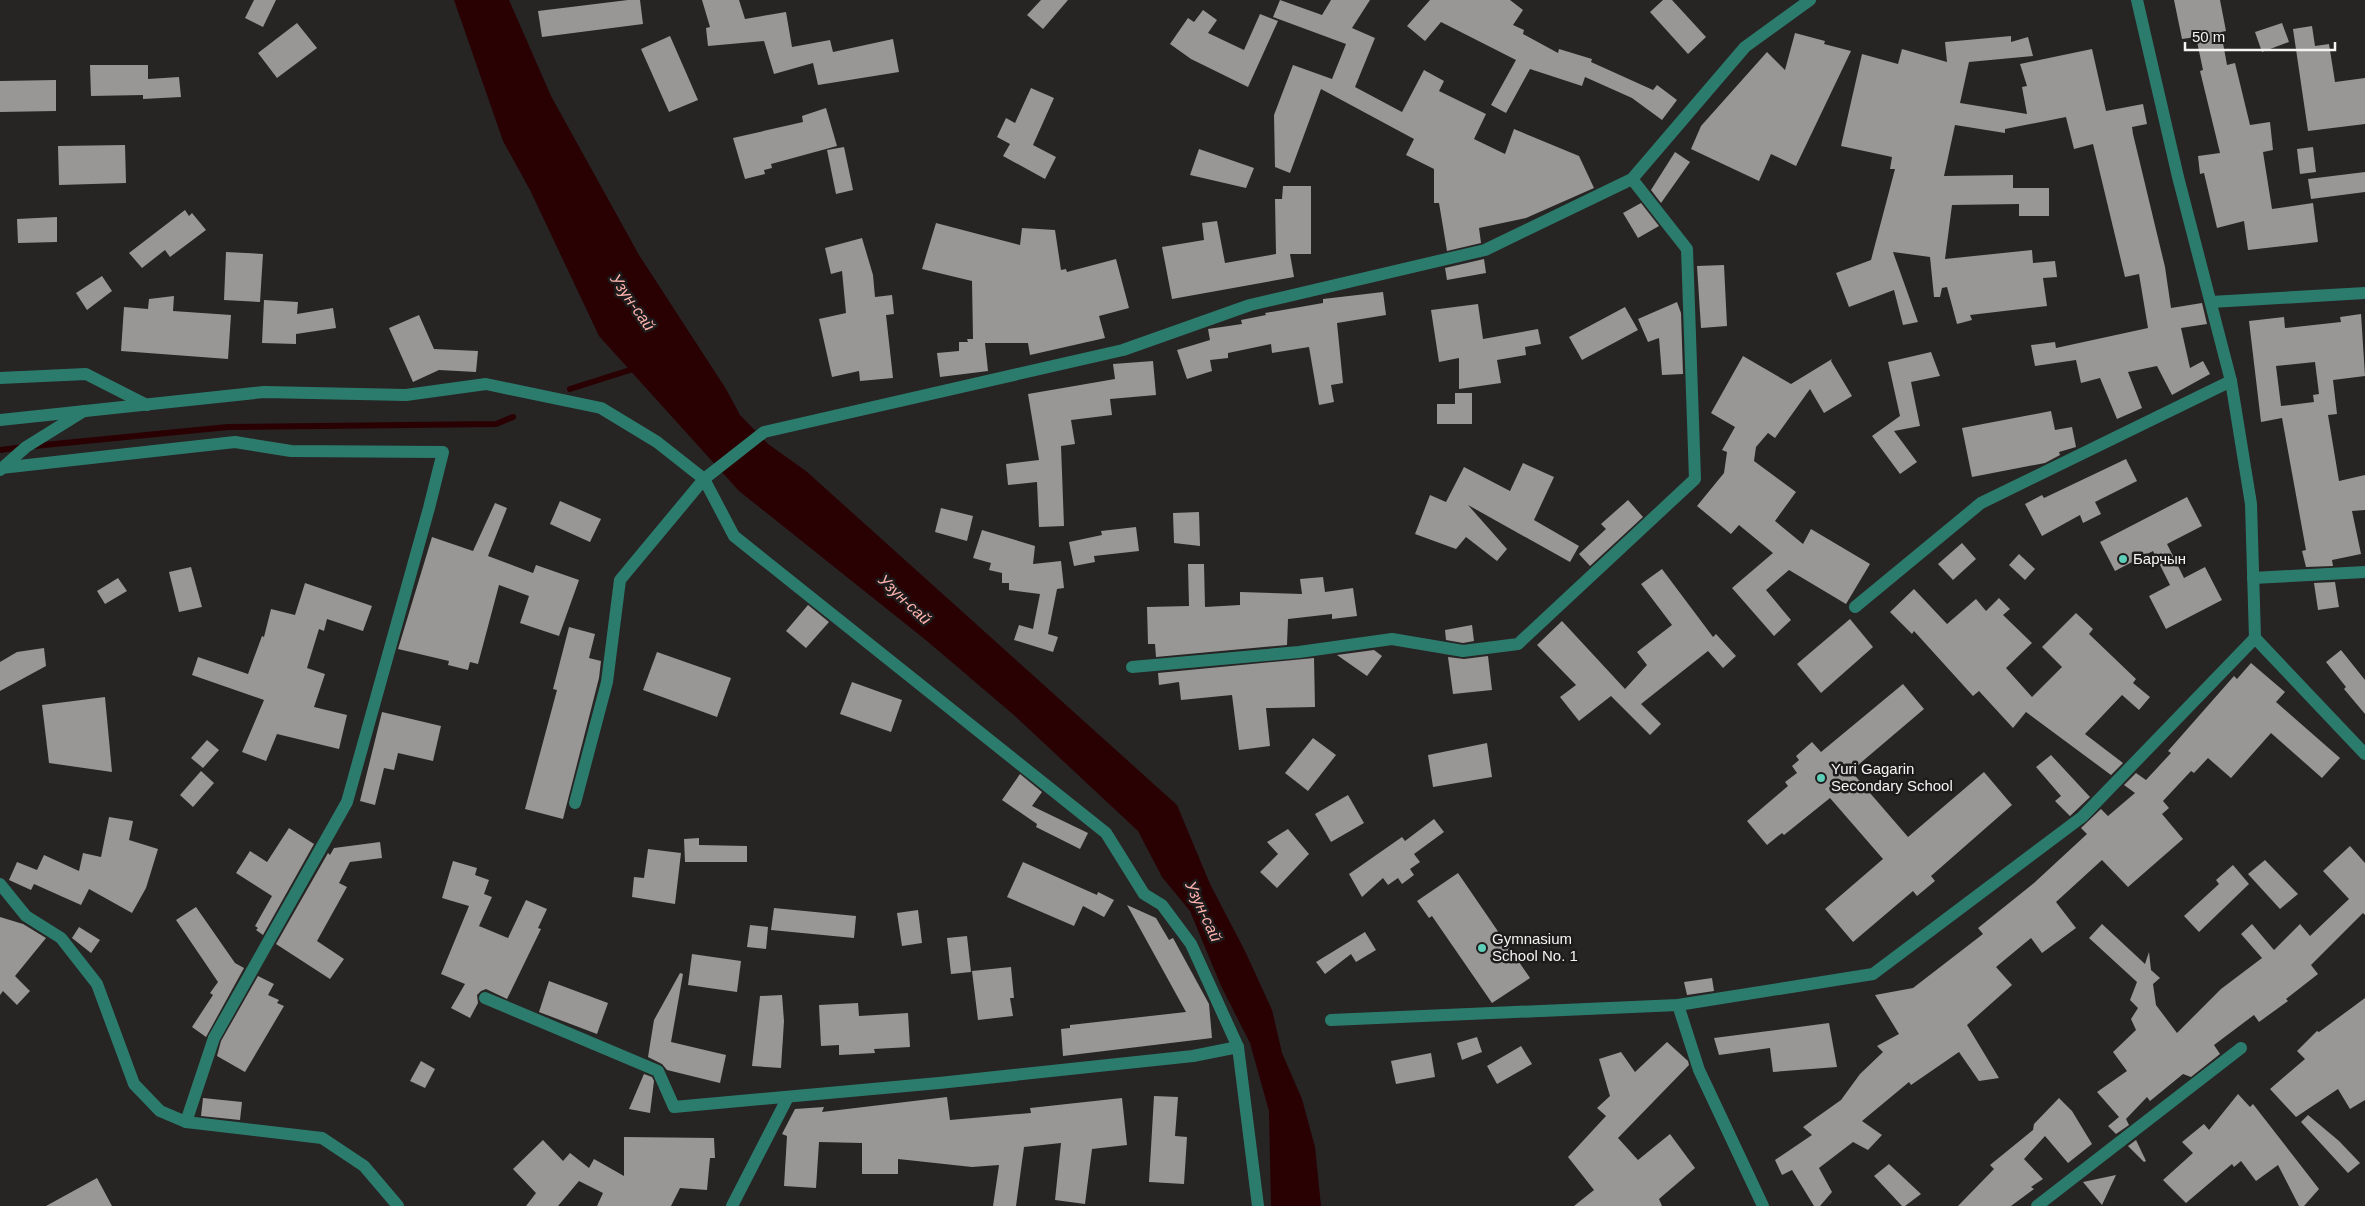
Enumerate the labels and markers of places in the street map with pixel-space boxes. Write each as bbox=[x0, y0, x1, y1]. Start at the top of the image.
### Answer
place label: Барчын bbox=[2133, 550, 2186, 567]
marker: Барчын bbox=[2117, 553, 2129, 565]
place label: Yuri Gagarin Secondary School bbox=[1831, 760, 1953, 794]
marker: Yuri Gagarin Secondary School bbox=[1815, 772, 1827, 784]
place label: Gymnasium School No. 1 bbox=[1492, 930, 1578, 964]
marker: Gymnasium School No. 1 bbox=[1476, 942, 1488, 954]

